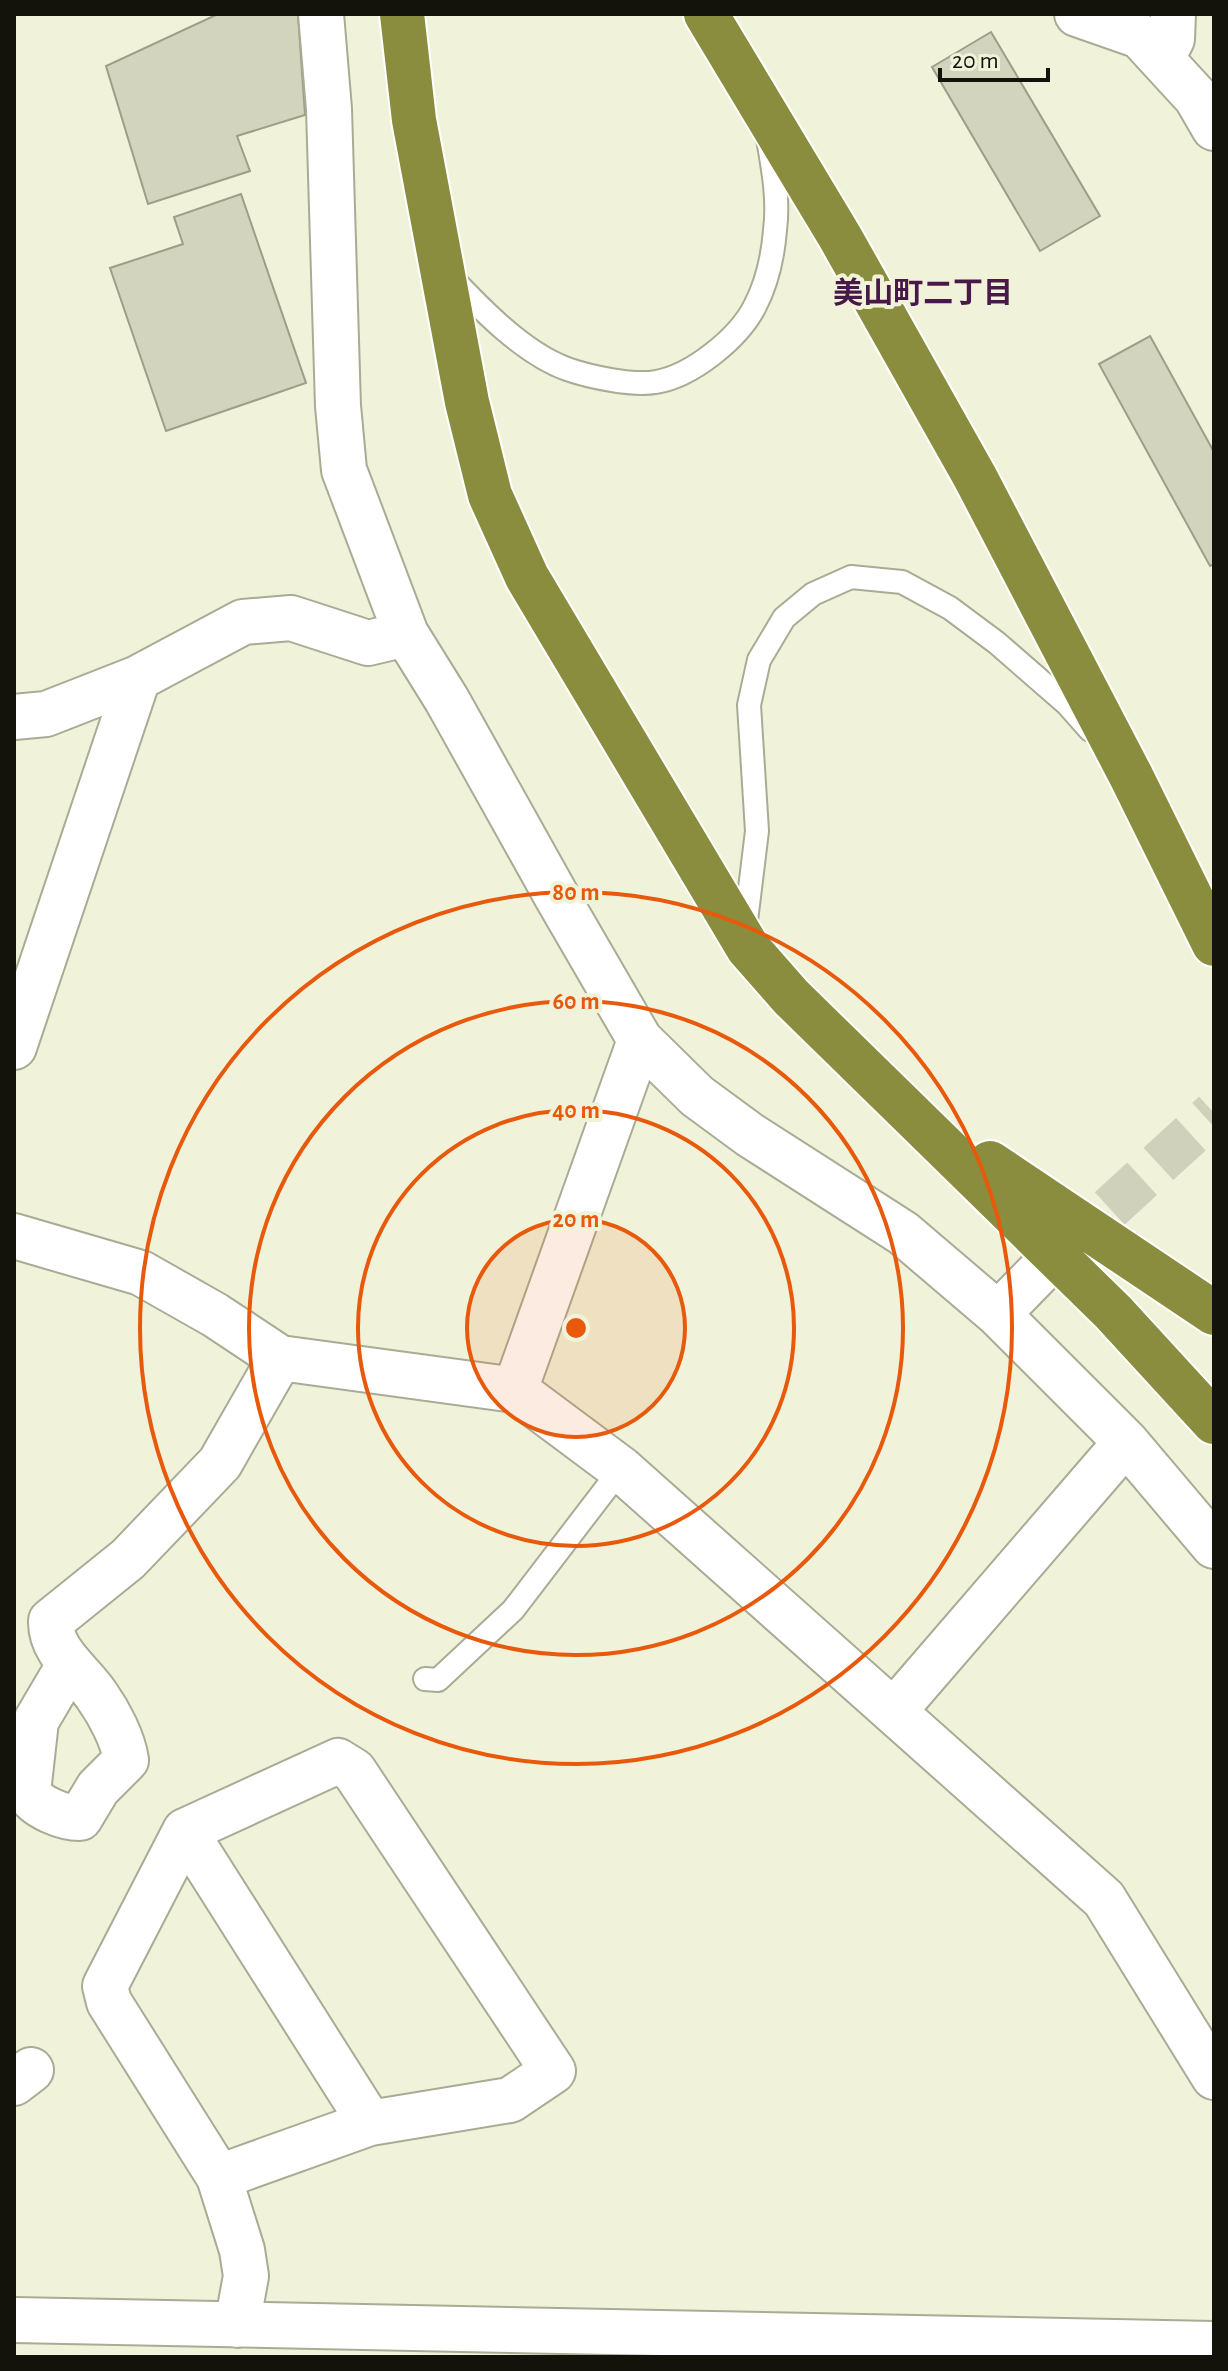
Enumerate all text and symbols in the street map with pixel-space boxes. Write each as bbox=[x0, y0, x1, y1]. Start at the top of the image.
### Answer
scale bar bbox=[940, 32, 1048, 82]
text: 20 m bbox=[952, 49, 999, 73]
district label: 美山町二丁目 bbox=[833, 277, 1013, 309]
text: 80 m bbox=[552, 881, 600, 905]
text: 60 m bbox=[552, 990, 600, 1014]
text: 40 m bbox=[552, 1099, 600, 1123]
text: 20 m bbox=[553, 1208, 599, 1232]
centre of rings bbox=[562, 1314, 590, 1342]

